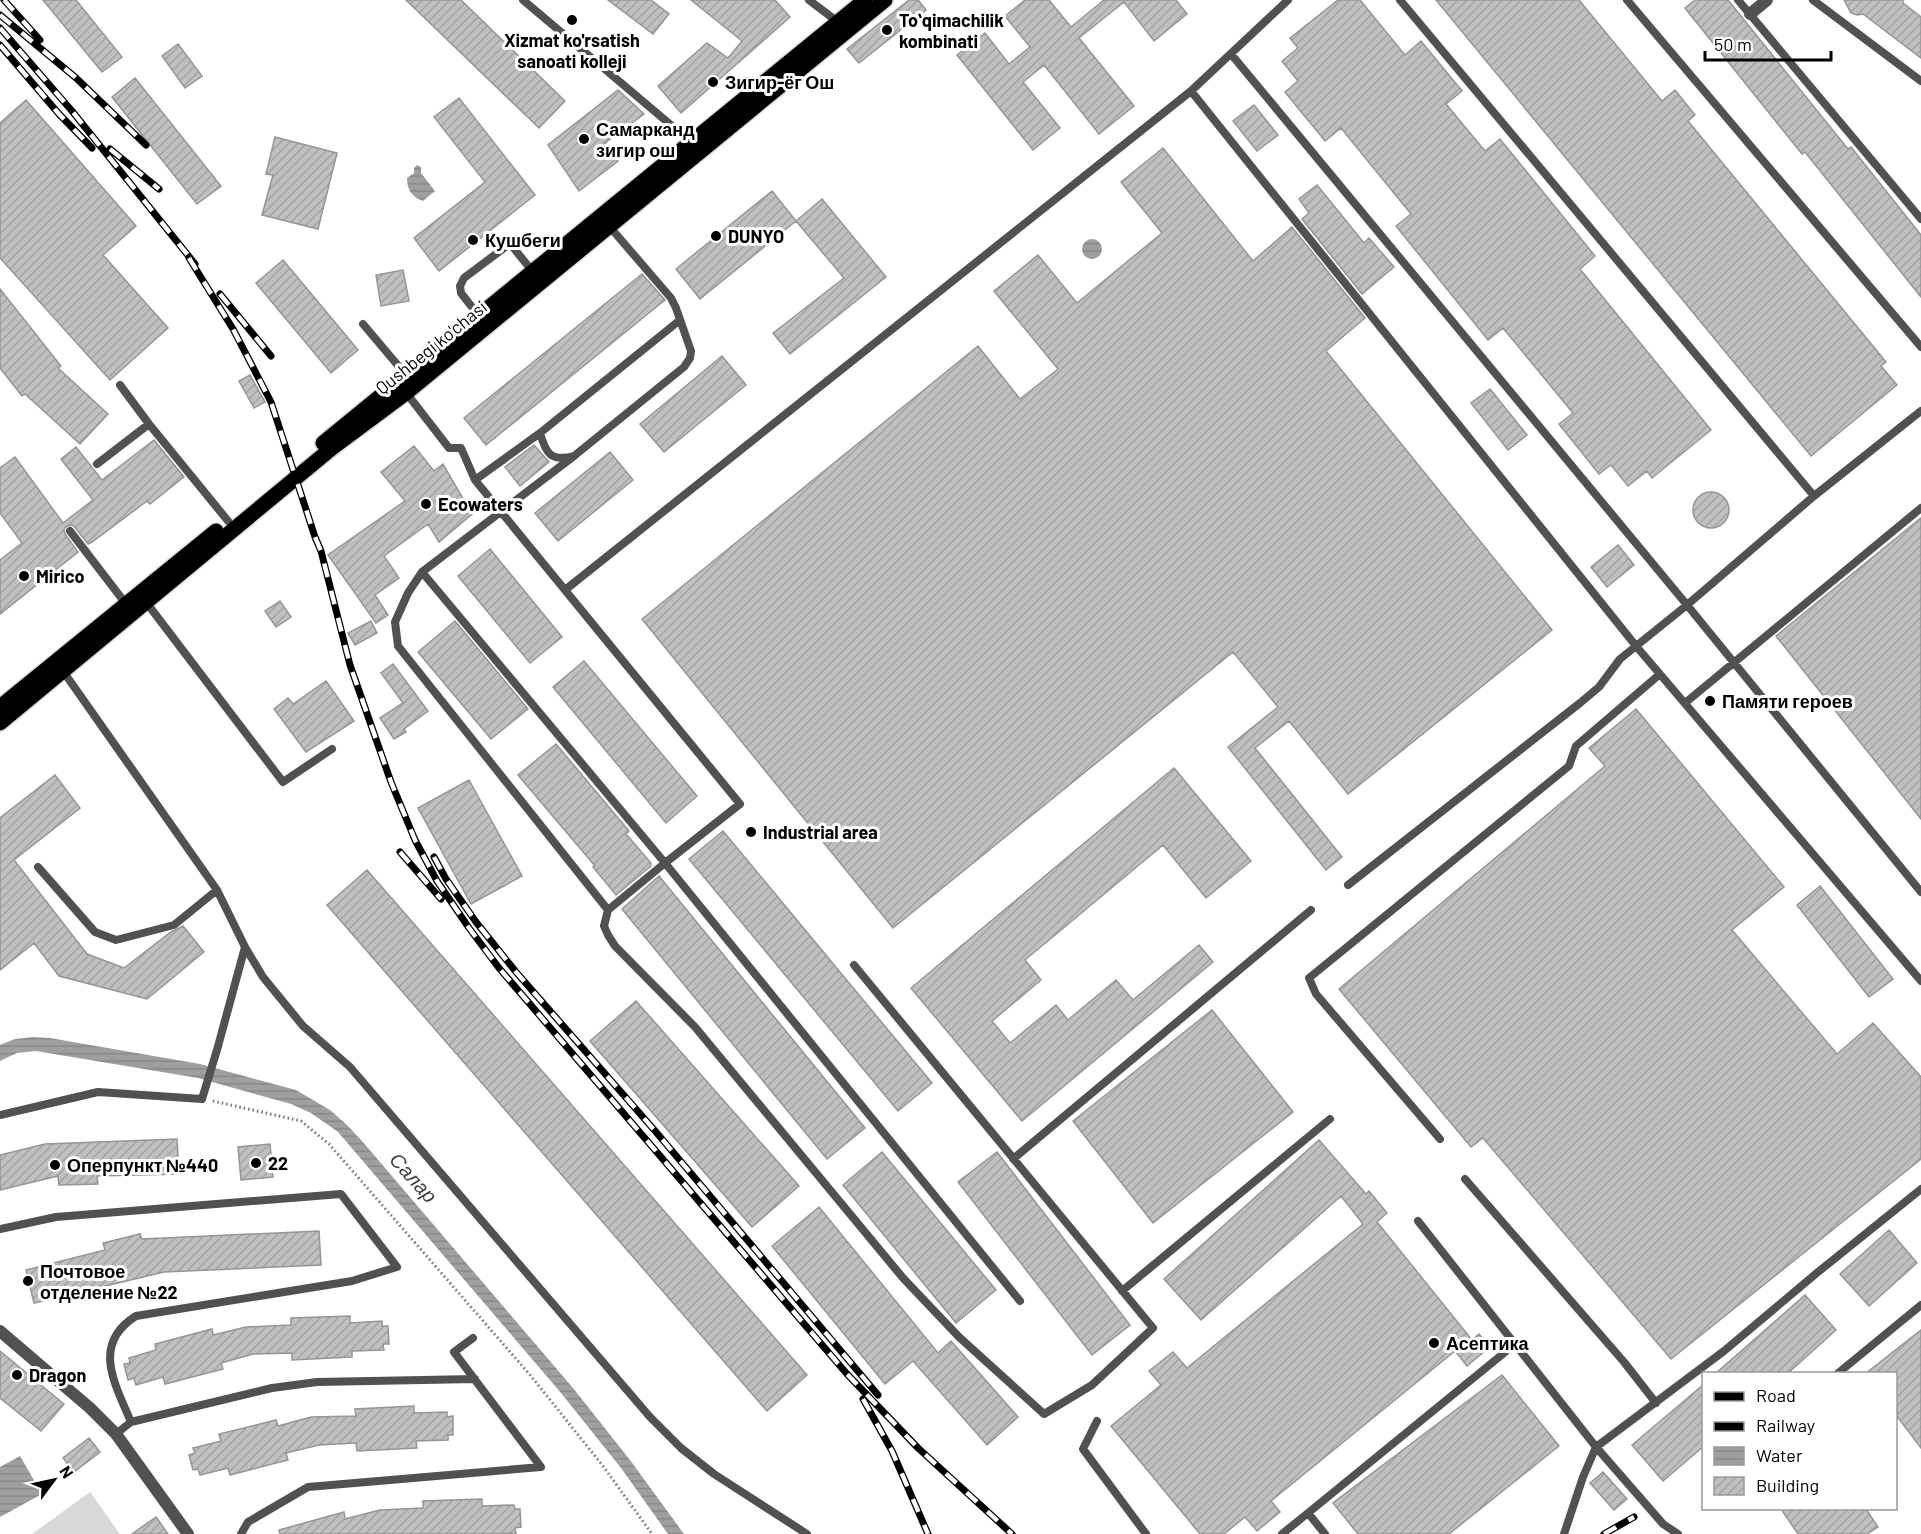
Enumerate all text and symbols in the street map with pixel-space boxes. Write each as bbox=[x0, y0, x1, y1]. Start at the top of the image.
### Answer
place label: Toʻqimachilik kombinati bbox=[899, 9, 1004, 52]
marker: Xizmat ko'rsatish sanoati kolleji bbox=[565, 13, 579, 27]
marker: Toʻqimachilik kombinati bbox=[880, 23, 894, 37]
scale bar bbox=[1705, 24, 1831, 62]
place label: Xizmat ko'rsatish sanoati kolleji bbox=[504, 29, 640, 72]
text: 50 m bbox=[1714, 33, 1752, 55]
place label: Зигир-ёг Ош bbox=[725, 71, 834, 93]
marker: Зигир-ёг Ош bbox=[706, 75, 720, 89]
place label: Самарканд зигир ош bbox=[596, 118, 695, 161]
marker: Самарканд зигир ош bbox=[577, 132, 591, 146]
place label: DUNYO bbox=[728, 225, 784, 247]
place label: Кушбеги bbox=[485, 229, 561, 251]
marker: DUNYO bbox=[709, 229, 723, 243]
marker: Кушбеги bbox=[466, 233, 480, 247]
street label: Qushbegi ko'chasi bbox=[371, 295, 491, 399]
place label: Ecowaters bbox=[438, 493, 523, 515]
marker: Ecowaters bbox=[419, 497, 433, 511]
place label: Mirico bbox=[36, 565, 85, 587]
marker: Mirico bbox=[17, 569, 31, 583]
place label: Памяти героев bbox=[1722, 690, 1853, 712]
marker: Памяти героев bbox=[1703, 694, 1717, 708]
place label: Industrial area bbox=[763, 821, 878, 843]
marker: Industrial area bbox=[744, 825, 758, 839]
water label: Салар bbox=[385, 1147, 443, 1207]
place label: 22 bbox=[268, 1152, 288, 1174]
place label: Оперпункт №440 bbox=[67, 1154, 218, 1176]
marker: 22 bbox=[249, 1156, 263, 1170]
marker: Оперпункт №440 bbox=[48, 1158, 62, 1172]
place label: Почтовое отделение №22 bbox=[40, 1260, 178, 1303]
marker: Почтовое отделение №22 bbox=[21, 1274, 35, 1288]
place label: Асептика bbox=[1446, 1332, 1530, 1354]
marker: Асептика bbox=[1427, 1336, 1441, 1350]
place label: Dragon bbox=[29, 1364, 86, 1386]
marker: Dragon bbox=[10, 1368, 24, 1382]
legend bbox=[1702, 1372, 1897, 1510]
text: Road bbox=[1756, 1384, 1796, 1406]
text: Railway bbox=[1756, 1414, 1815, 1436]
text: Water bbox=[1756, 1444, 1803, 1466]
north arrow bbox=[24, 1450, 84, 1510]
text: N bbox=[56, 1462, 78, 1481]
text: Building bbox=[1756, 1474, 1819, 1496]

